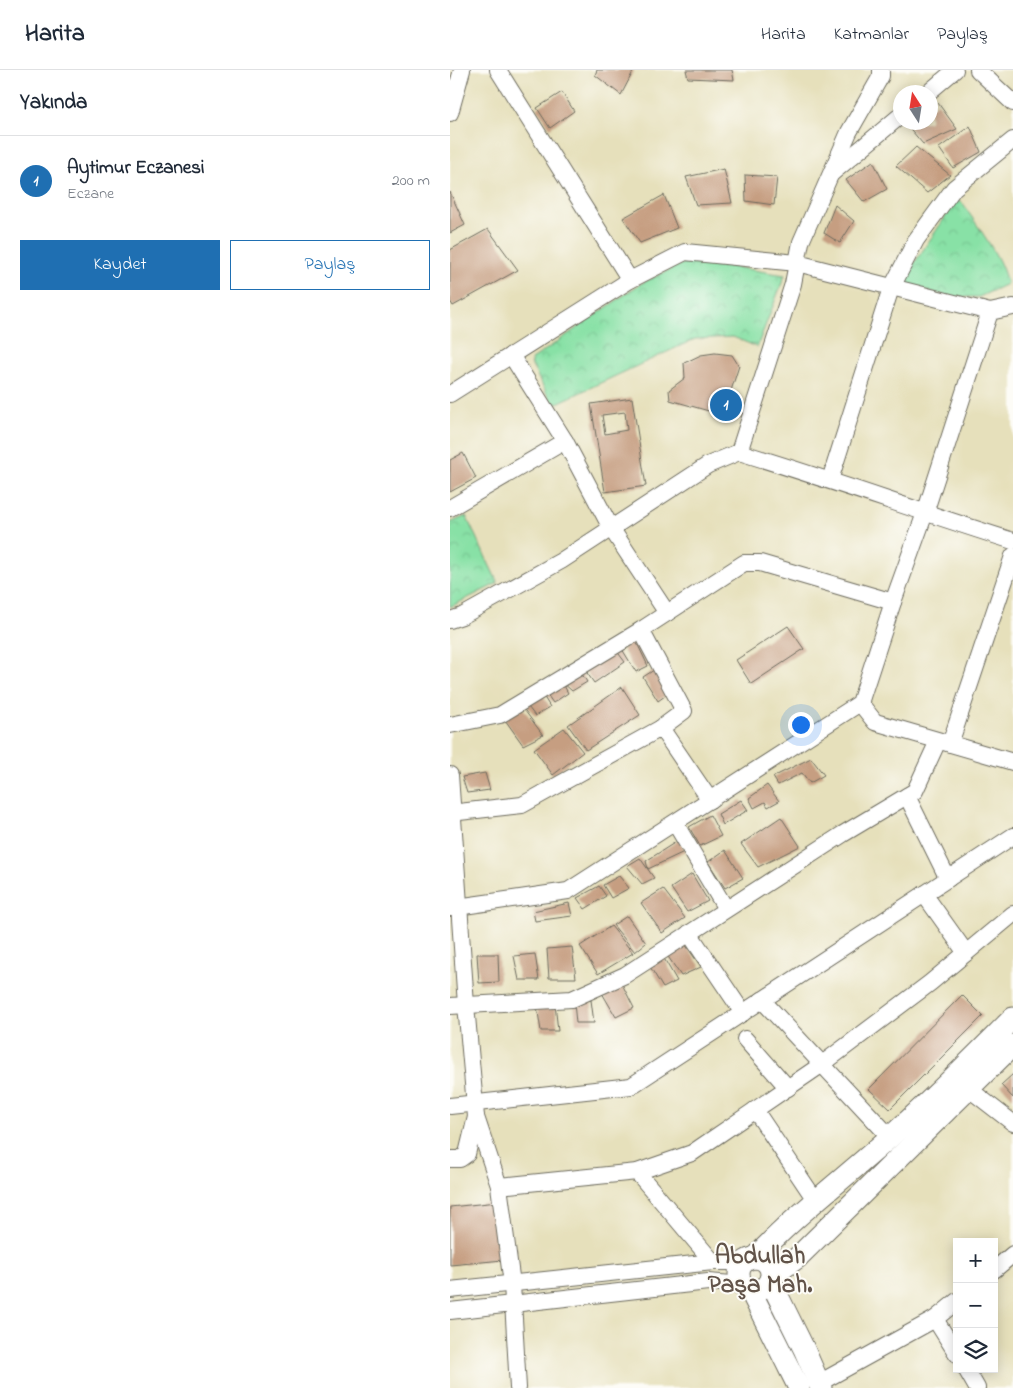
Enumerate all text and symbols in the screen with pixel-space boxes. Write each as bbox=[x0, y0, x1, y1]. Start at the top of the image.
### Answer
text: Harita bbox=[25, 17, 85, 52]
text: Harita bbox=[761, 22, 806, 48]
text: Katmanlar bbox=[834, 22, 909, 48]
text: Paylaş bbox=[937, 22, 988, 48]
north arrow bbox=[893, 85, 938, 130]
text: Yakında bbox=[20, 88, 87, 118]
text: Aytimur Eczanesi bbox=[67, 155, 204, 182]
text: 1 bbox=[33, 169, 39, 193]
text: 200 m bbox=[392, 169, 430, 193]
text: Eczane bbox=[67, 182, 114, 206]
button: Kaydet bbox=[20, 240, 220, 290]
button: Paylaş bbox=[230, 240, 430, 290]
pin: 1 bbox=[710, 386, 742, 424]
your location bbox=[788, 712, 814, 738]
map controls bbox=[953, 1238, 998, 1373]
button: + bbox=[953, 1238, 998, 1283]
district label: Abdullah Paşa Mah. bbox=[708, 1239, 812, 1304]
button: − bbox=[953, 1283, 998, 1328]
button: layers bbox=[953, 1328, 998, 1373]

